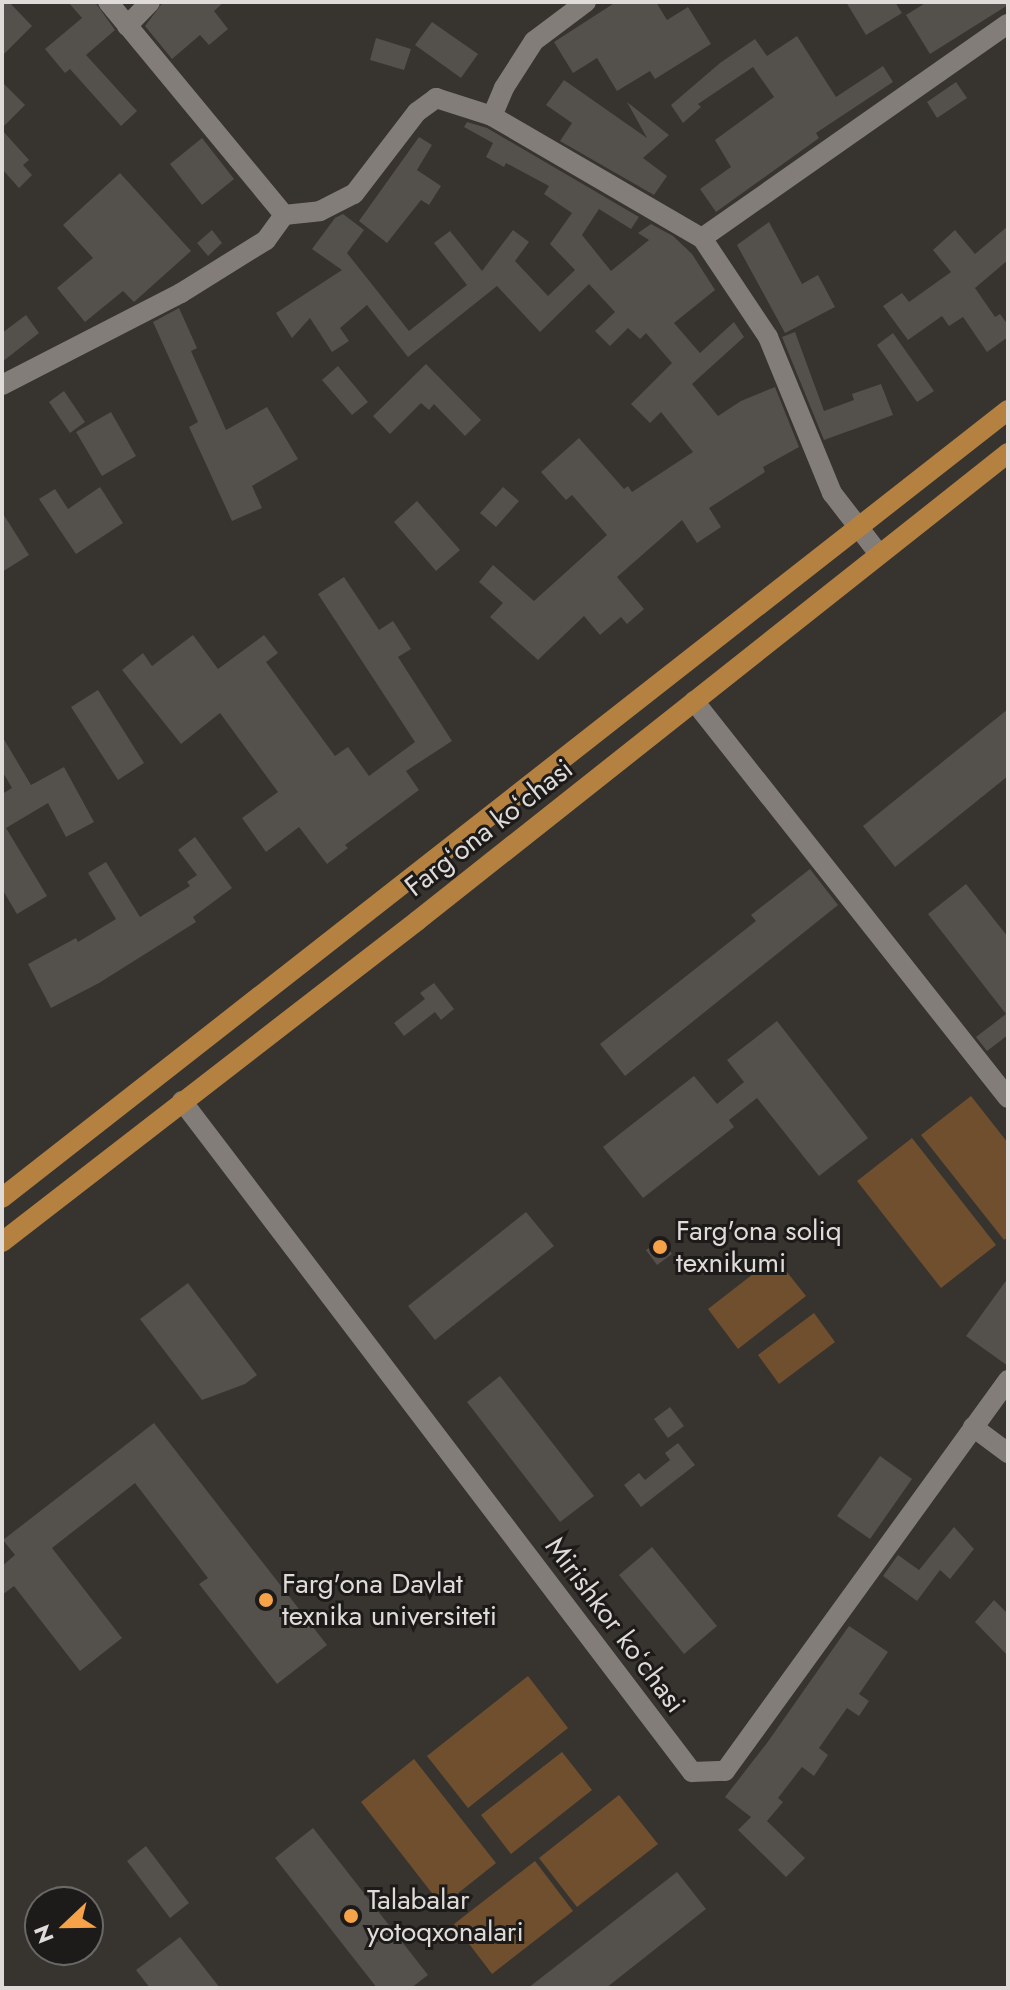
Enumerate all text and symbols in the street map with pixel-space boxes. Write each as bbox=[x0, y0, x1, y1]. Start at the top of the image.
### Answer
street label: Fargʻona koʻchasi bbox=[399, 752, 579, 904]
place label: Farg'ona soliq texnikumi bbox=[676, 1214, 842, 1280]
marker: Farg'ona soliq texnikumi bbox=[651, 1238, 669, 1256]
street label: Mirishkor koʻchasi bbox=[538, 1530, 692, 1720]
place label: Farg'ona Davlat texnika universiteti bbox=[282, 1567, 497, 1633]
marker: Farg'ona Davlat texnika universiteti bbox=[257, 1591, 275, 1609]
place label: Talabalar yotoqxonalari bbox=[367, 1883, 524, 1949]
north arrow bbox=[24, 1886, 104, 1966]
marker: Talabalar yotoqxonalari bbox=[342, 1907, 360, 1925]
text: N bbox=[25, 1920, 62, 1948]

